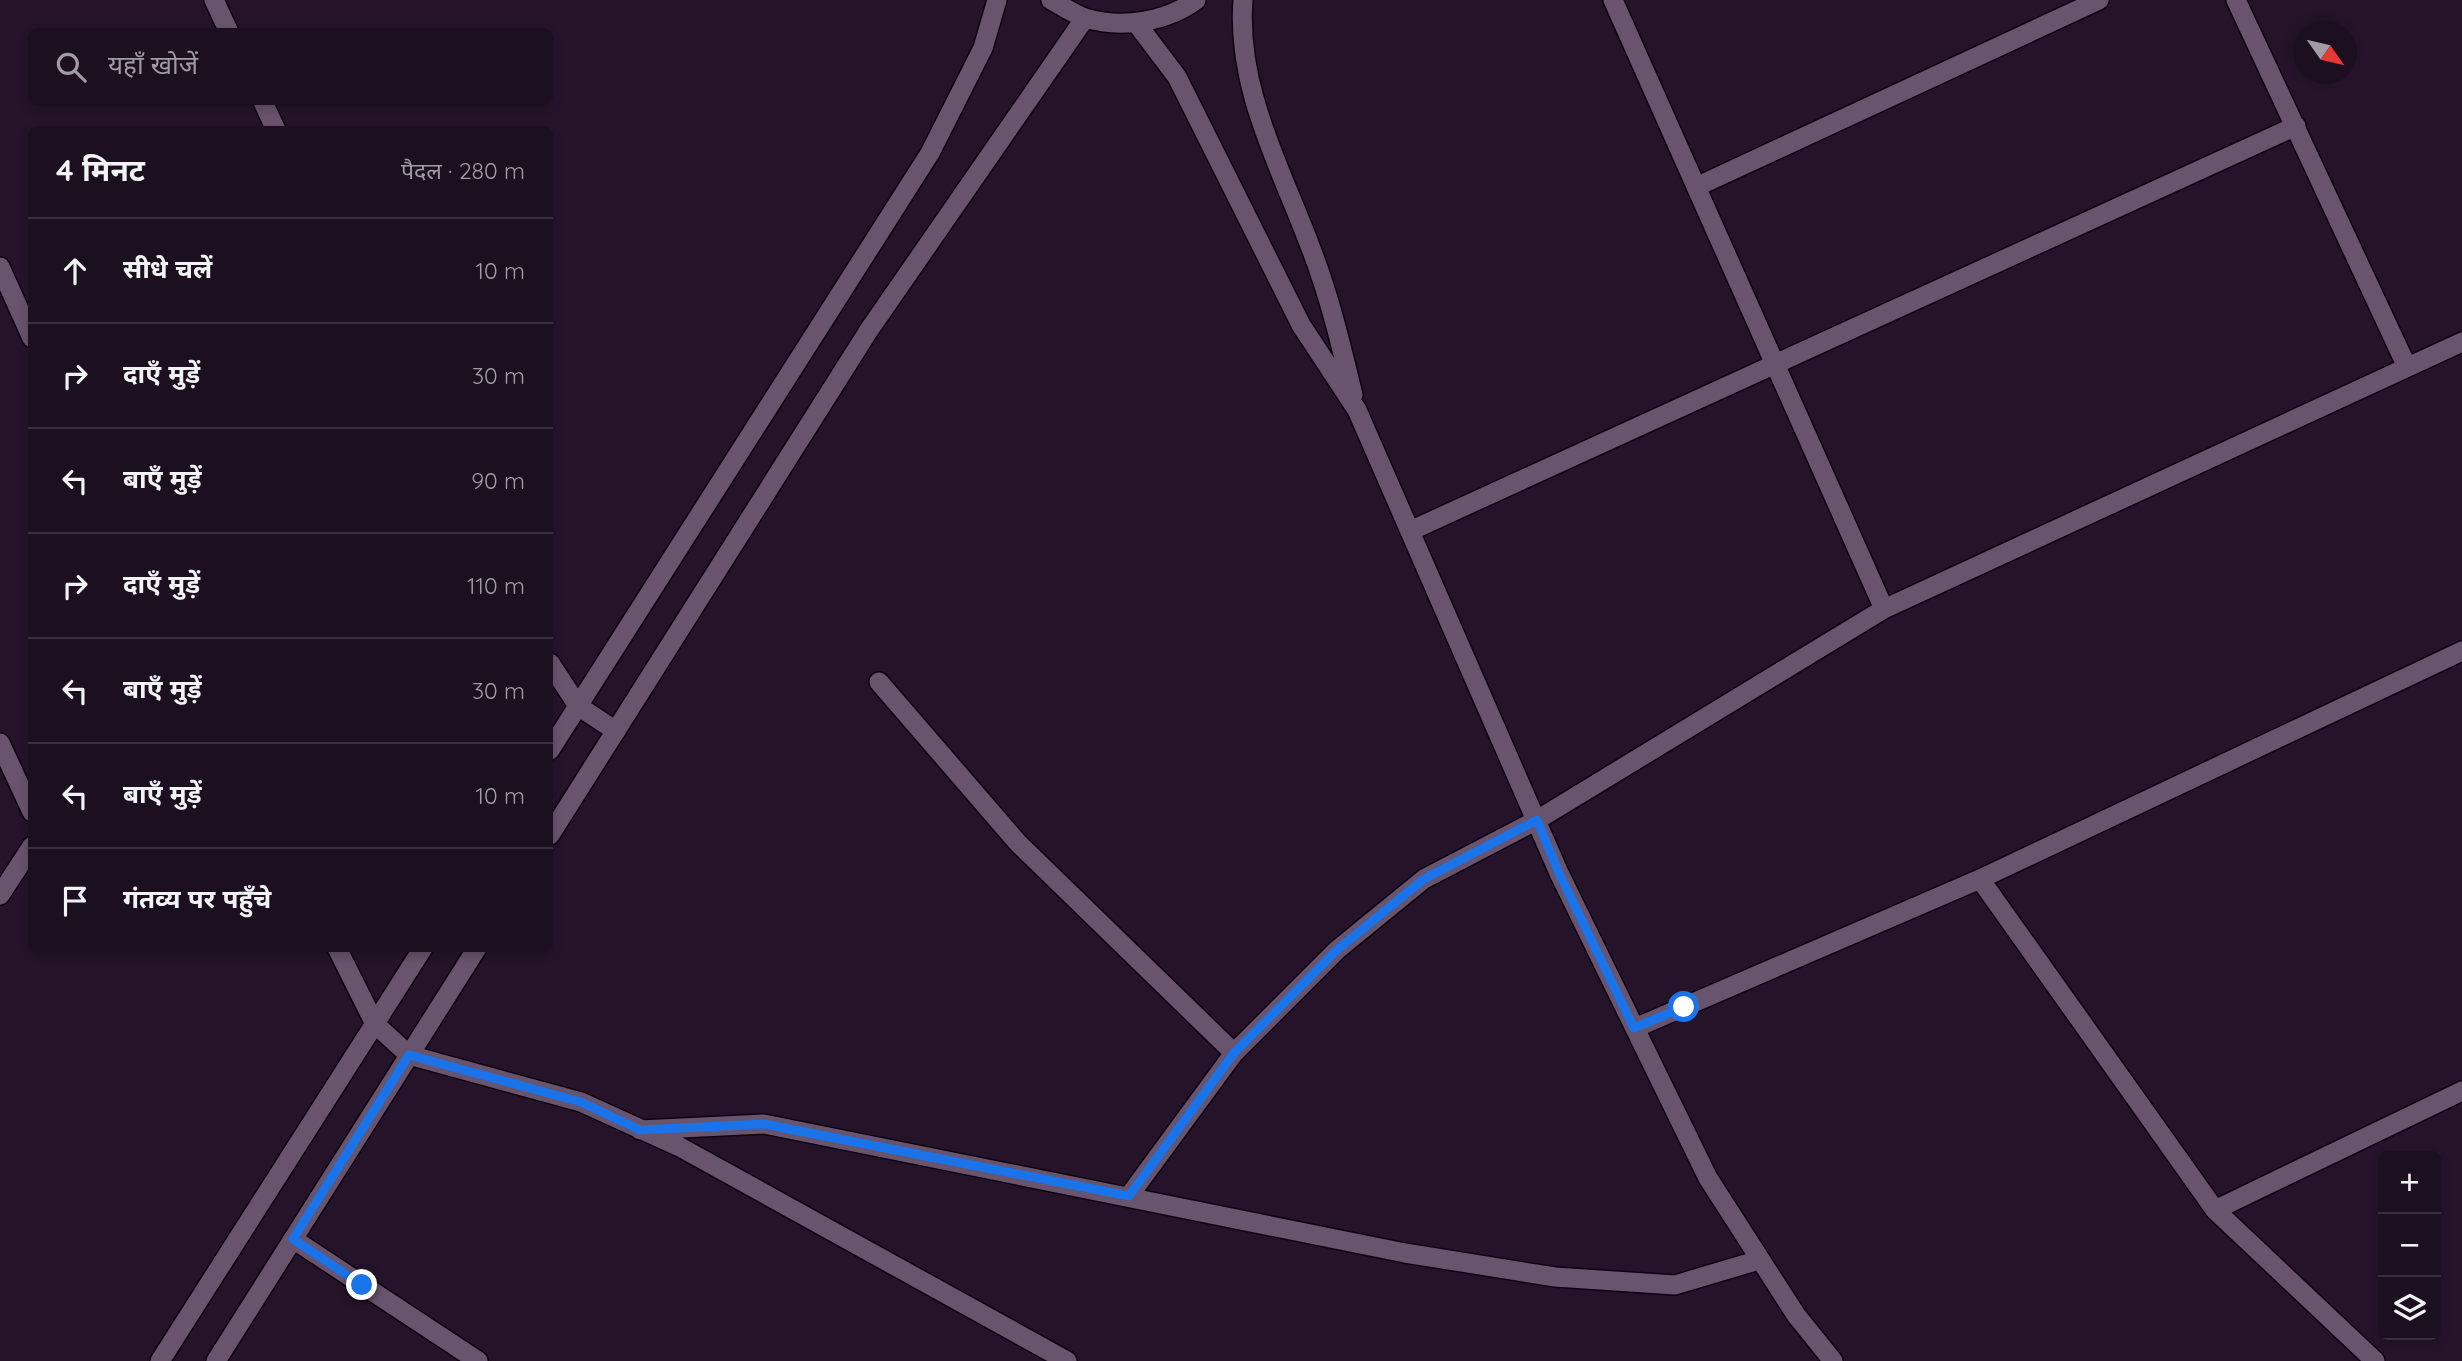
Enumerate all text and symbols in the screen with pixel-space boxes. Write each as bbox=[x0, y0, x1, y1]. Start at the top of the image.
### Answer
north arrow bbox=[2294, 21, 2357, 84]
search box bbox=[28, 28, 553, 105]
icon: search bbox=[52, 48, 90, 86]
text: यहाँ खोजें bbox=[108, 48, 198, 81]
text: 4 मिनट bbox=[56, 151, 145, 189]
text: पैदल · 280 m bbox=[401, 156, 525, 185]
icon: ahead bbox=[56, 252, 94, 290]
text: सीधे चलें bbox=[123, 252, 212, 285]
text: 10 m bbox=[476, 256, 525, 285]
icon: right bbox=[56, 357, 94, 395]
text: दाएँ मुड़ें bbox=[123, 357, 200, 390]
text: 30 m bbox=[472, 361, 525, 390]
icon: left bbox=[56, 462, 94, 500]
text: बाएँ मुड़ें bbox=[123, 462, 202, 495]
text: 90 m bbox=[471, 466, 525, 495]
icon: right bbox=[56, 567, 94, 605]
text: दाएँ मुड़ें bbox=[123, 567, 200, 600]
text: 110 m bbox=[467, 571, 525, 600]
icon: left bbox=[56, 672, 94, 710]
text: बाएँ मुड़ें bbox=[123, 672, 202, 705]
text: 30 m bbox=[472, 676, 525, 705]
icon: left bbox=[56, 777, 94, 815]
text: बाएँ मुड़ें bbox=[123, 777, 202, 810]
text: 10 m bbox=[476, 781, 525, 810]
icon: arrive bbox=[56, 882, 94, 920]
text: गंतव्य पर पहुँचे bbox=[123, 882, 271, 915]
route start bbox=[1668, 991, 1699, 1022]
map controls bbox=[2378, 1151, 2441, 1340]
button: + bbox=[2378, 1151, 2441, 1214]
button: − bbox=[2378, 1214, 2441, 1277]
route end bbox=[346, 1269, 377, 1300]
button: layers bbox=[2378, 1277, 2441, 1340]

